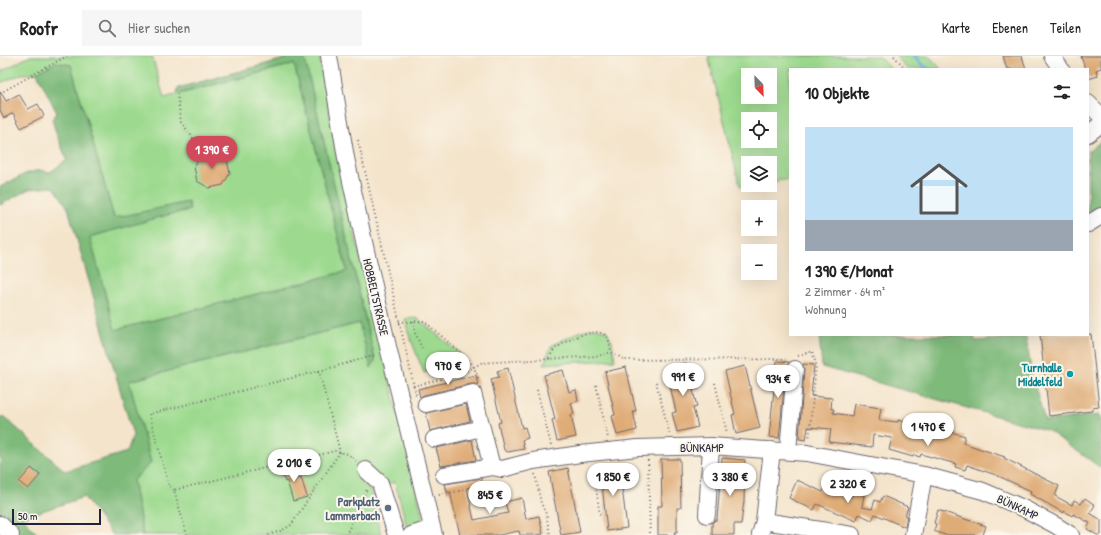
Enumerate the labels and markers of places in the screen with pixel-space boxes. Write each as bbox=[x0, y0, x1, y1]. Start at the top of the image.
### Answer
pin: 1 390 € bbox=[175, 136, 249, 170]
pin: 970 € bbox=[420, 352, 476, 386]
place label: Turnhalle Middelfeld bbox=[1018, 359, 1062, 390]
pin: 991 € bbox=[655, 363, 711, 397]
pin: 934 € bbox=[750, 365, 806, 399]
marker: Turnhalle Middelfeld bbox=[1065, 369, 1075, 379]
pin: 1 470 € bbox=[891, 413, 965, 447]
pin: 2 010 € bbox=[257, 449, 331, 483]
pin: 1 850 € bbox=[576, 463, 650, 497]
pin: 3 380 € bbox=[693, 463, 767, 497]
pin: 2 320 € bbox=[811, 470, 885, 504]
pin: 845 € bbox=[462, 481, 518, 515]
place label: Parkplatz Lammerbach bbox=[326, 493, 381, 524]
marker: Parkplatz Lammerbach bbox=[383, 503, 393, 513]

